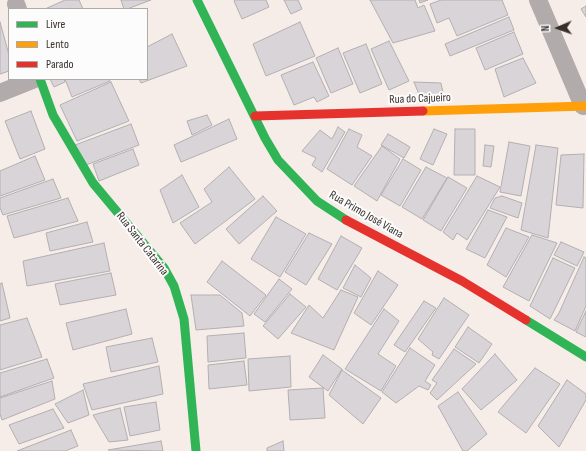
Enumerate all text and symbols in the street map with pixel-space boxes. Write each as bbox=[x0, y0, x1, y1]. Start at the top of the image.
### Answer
legend bbox=[8, 8, 148, 80]
north arrow bbox=[538, 8, 578, 48]
text: Livre bbox=[46, 17, 65, 32]
text: N bbox=[539, 25, 552, 32]
text: Lento bbox=[46, 37, 69, 52]
text: Parado bbox=[46, 57, 73, 72]
street label: Rua do Cajueiro bbox=[389, 91, 451, 107]
street label: Rua Primo José Viana bbox=[326, 188, 406, 242]
street label: Rua Santa Catarina bbox=[113, 210, 171, 278]

